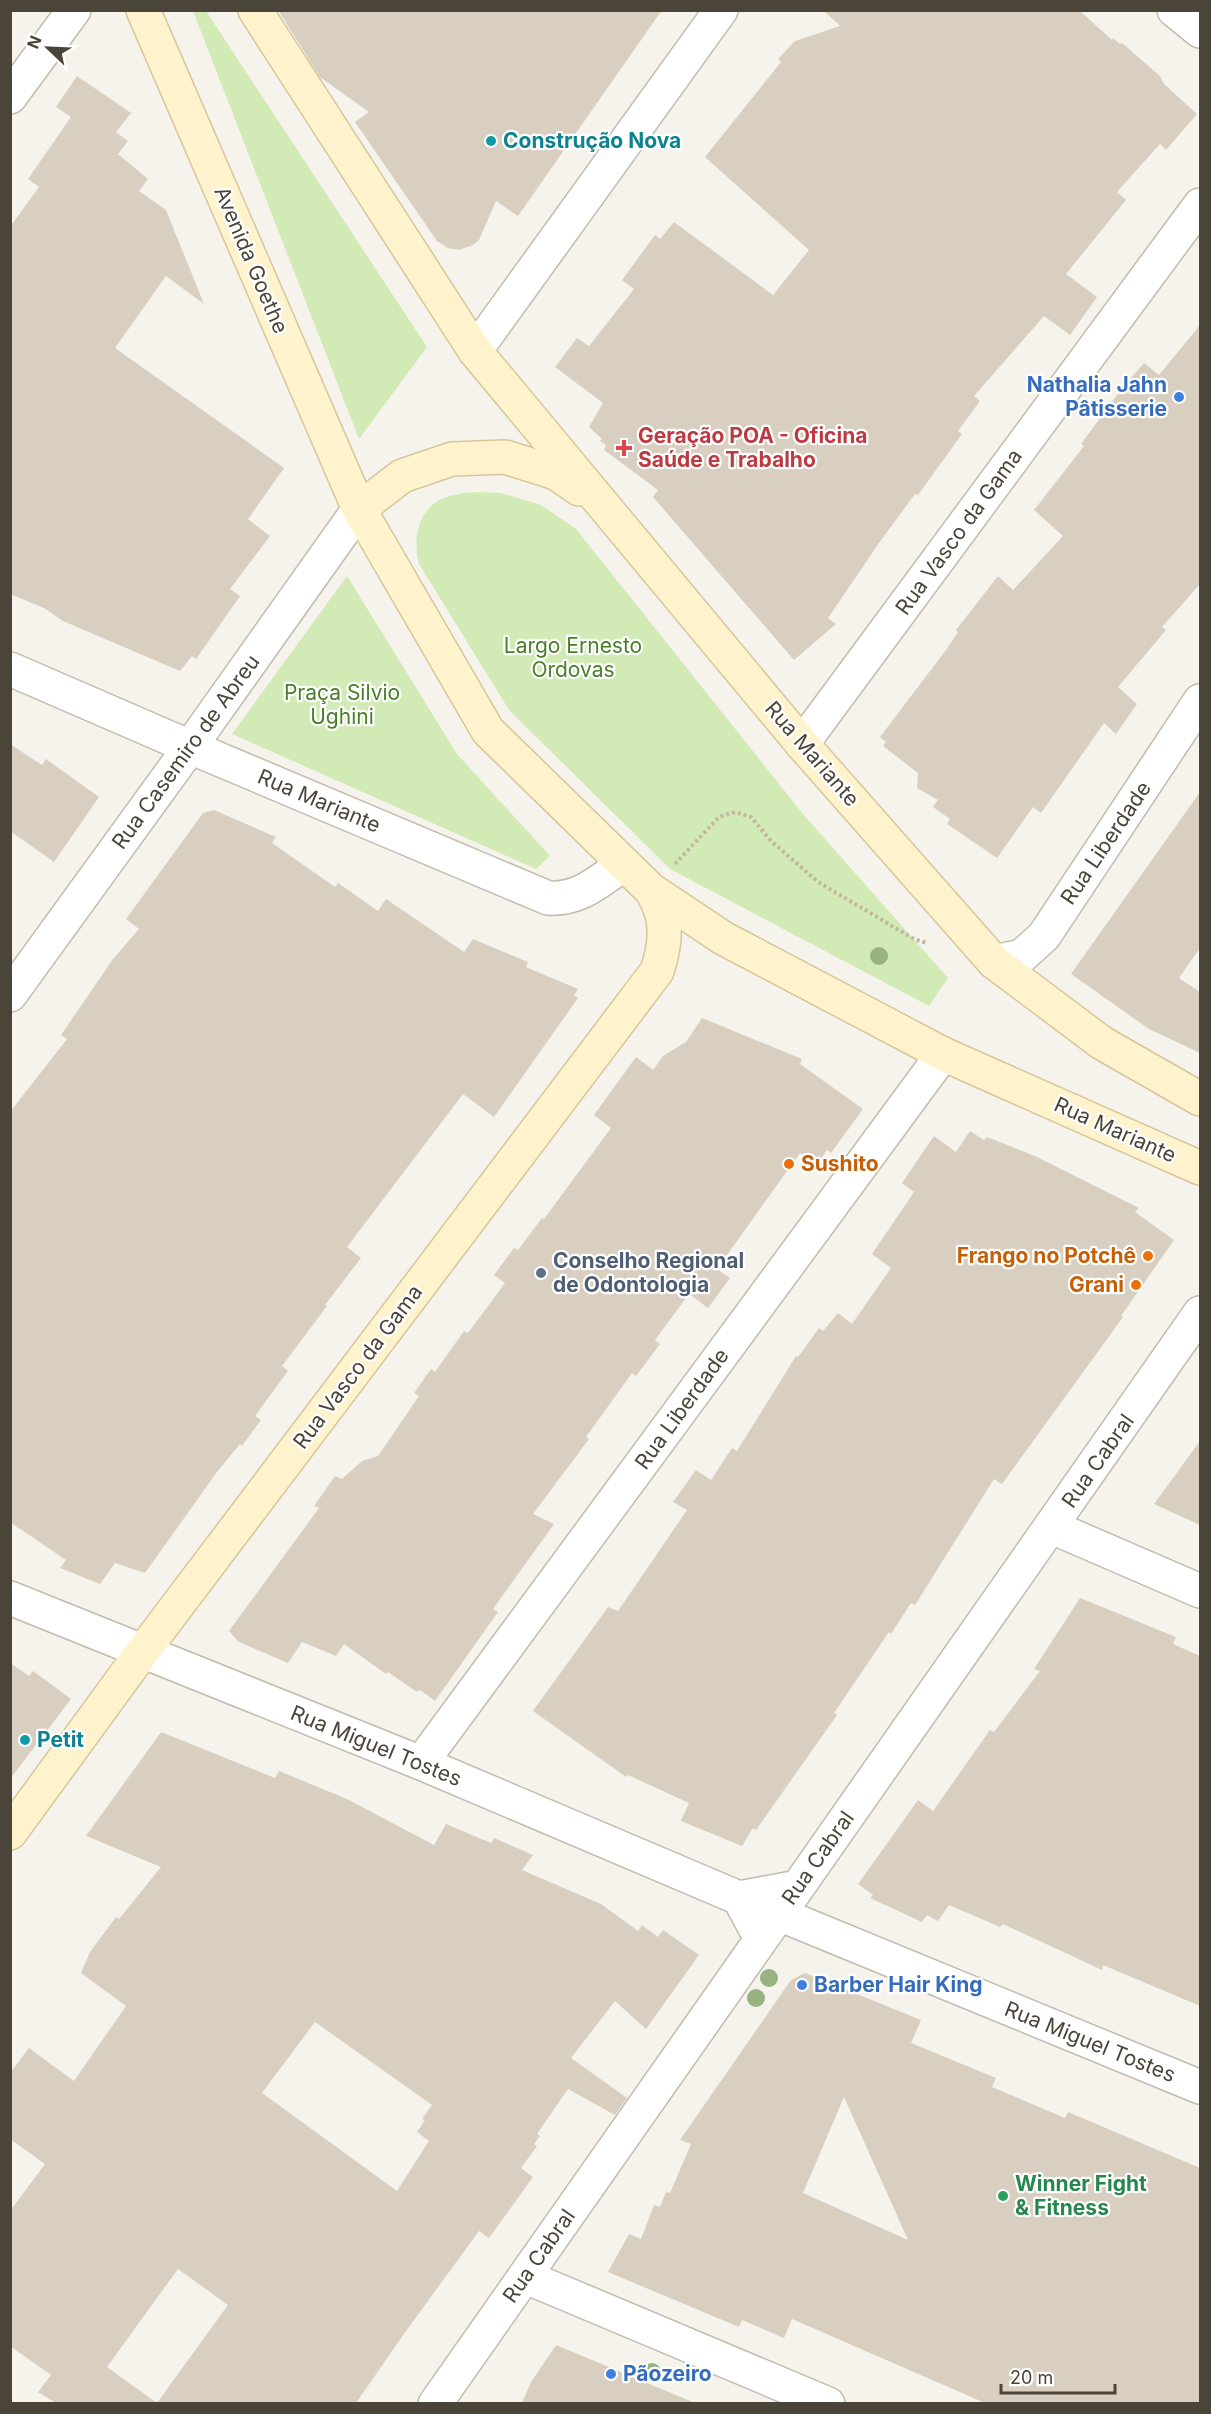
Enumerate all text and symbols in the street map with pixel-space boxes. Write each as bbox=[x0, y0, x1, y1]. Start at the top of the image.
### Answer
north arrow bbox=[18, 18, 78, 78]
text: N bbox=[23, 33, 46, 52]
place label: Construção Nova bbox=[503, 128, 681, 153]
marker: Construção Nova bbox=[484, 134, 498, 148]
street label: Avenida Goethe bbox=[209, 183, 294, 337]
place label: Nathalia Jahn Pâtisserie bbox=[1027, 372, 1167, 421]
marker: Nathalia Jahn Pâtisserie bbox=[1172, 390, 1186, 404]
place label: Geração POA - Oficina Saúde e Trabalho bbox=[638, 423, 867, 472]
marker: Geração POA - Oficina Saúde e Trabalho bbox=[615, 439, 633, 457]
street label: Rua Vasco da Gama bbox=[890, 444, 1027, 619]
park label: Largo Ernesto Ordovas bbox=[504, 633, 642, 682]
street label: Rua Casemiro de Abreu bbox=[107, 650, 265, 854]
park label: Praça Silvio Ughini bbox=[284, 680, 400, 729]
street label: Rua Mariante bbox=[760, 696, 865, 811]
street label: Rua Mariante bbox=[254, 763, 384, 838]
street label: Rua Liberdade bbox=[1055, 776, 1156, 909]
street label: Rua Mariante bbox=[1050, 1092, 1180, 1168]
place label: Sushito bbox=[801, 1151, 879, 1176]
marker: Sushito bbox=[782, 1157, 796, 1171]
place label: Frango no Potchê bbox=[957, 1243, 1136, 1268]
place label: Conselho Regional de Odontologia bbox=[553, 1248, 744, 1297]
marker: Frango no Potchê bbox=[1141, 1249, 1155, 1263]
marker: Conselho Regional de Odontologia bbox=[534, 1266, 548, 1280]
place label: Grani bbox=[1069, 1272, 1124, 1297]
marker: Grani bbox=[1129, 1278, 1143, 1292]
street label: Rua Vasco da Gama bbox=[288, 1280, 427, 1454]
street label: Rua Liberdade bbox=[629, 1344, 734, 1474]
street label: Rua Cabral bbox=[1056, 1409, 1139, 1512]
street label: Rua Miguel Tostes bbox=[287, 1700, 465, 1791]
place label: Petit bbox=[37, 1727, 84, 1752]
marker: Petit bbox=[18, 1733, 32, 1747]
street label: Rua Cabral bbox=[776, 1806, 859, 1909]
place label: Barber Hair King bbox=[814, 1972, 983, 1997]
marker: Barber Hair King bbox=[795, 1978, 809, 1992]
street label: Rua Miguel Tostes bbox=[1001, 1996, 1179, 2087]
place label: Winner Fight & Fitness bbox=[1015, 2171, 1147, 2220]
marker: Winner Fight & Fitness bbox=[996, 2189, 1010, 2203]
street label: Rua Cabral bbox=[497, 2204, 580, 2307]
scale bar bbox=[1001, 2357, 1115, 2395]
place label: Pãozeiro bbox=[623, 2361, 712, 2386]
marker: Pãozeiro bbox=[604, 2367, 618, 2381]
text: 20 m bbox=[1010, 2367, 1053, 2388]

